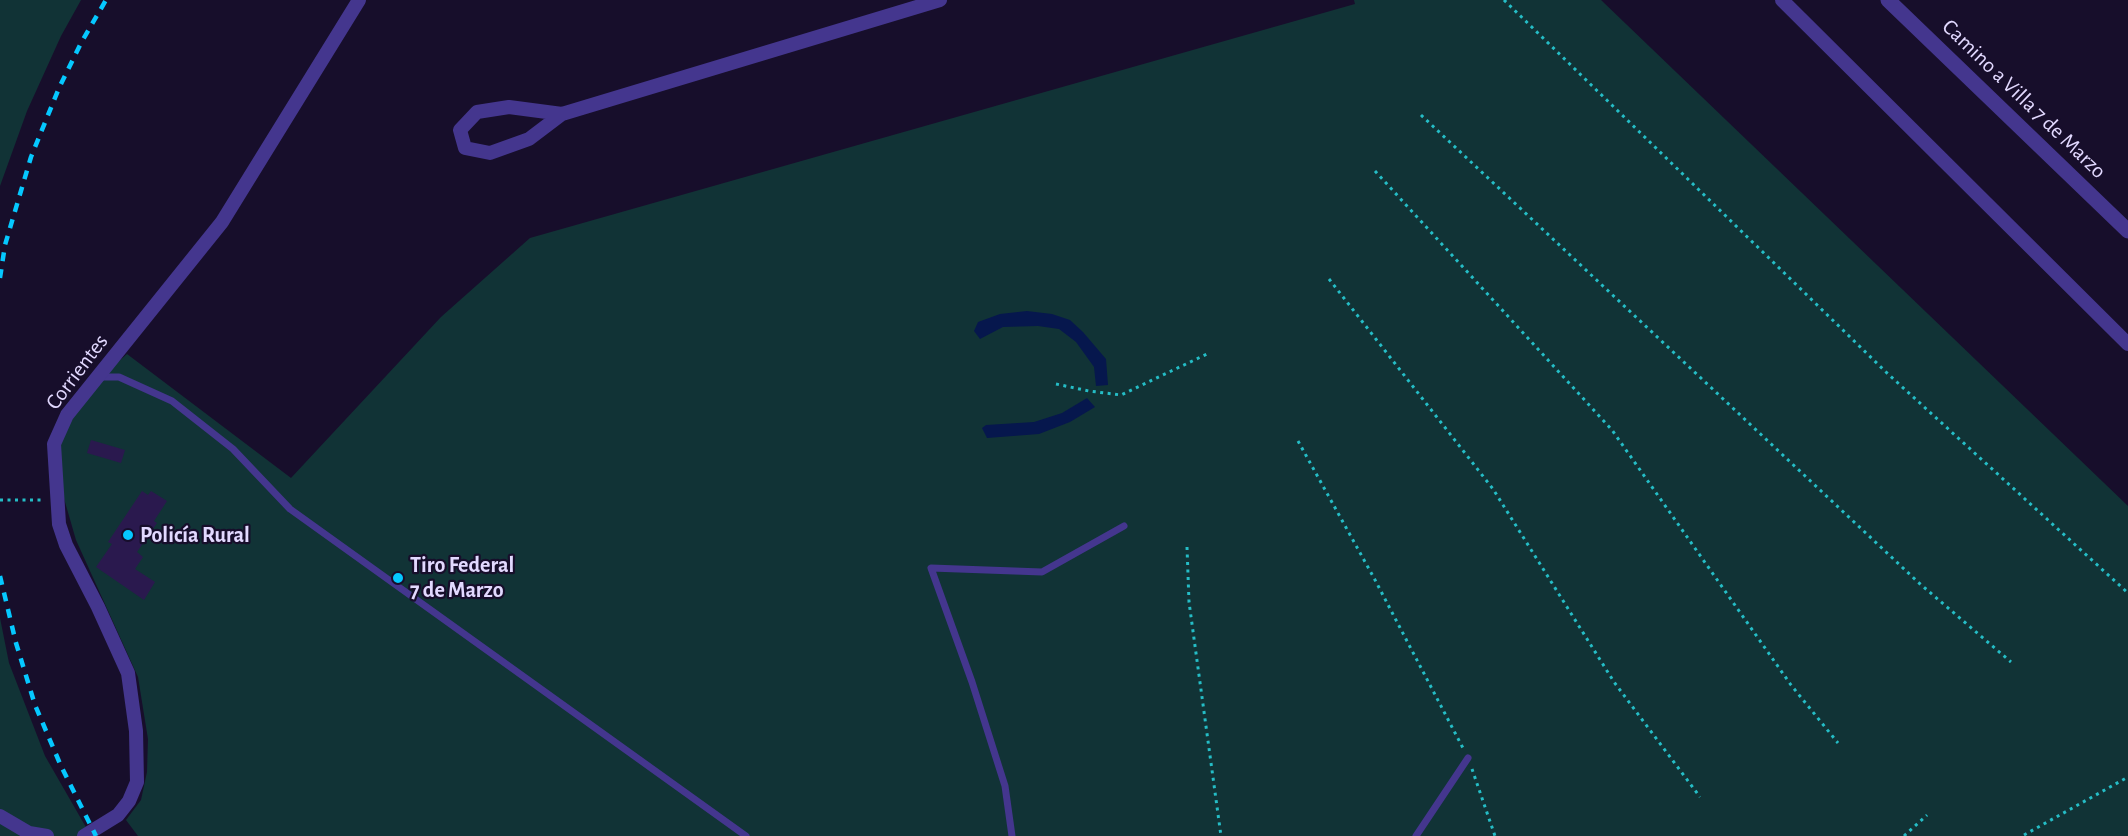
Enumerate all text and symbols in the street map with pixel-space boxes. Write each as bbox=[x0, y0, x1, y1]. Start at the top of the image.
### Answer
street label: Camino a Villa 7 de Marzo bbox=[1936, 14, 2112, 184]
street label: Corrientes bbox=[40, 329, 114, 415]
place label: Policía Rural bbox=[140, 522, 250, 548]
marker: Policía Rural bbox=[121, 528, 135, 542]
place label: Tiro Federal 7 de Marzo bbox=[410, 552, 514, 604]
marker: Tiro Federal 7 de Marzo bbox=[391, 571, 405, 585]

